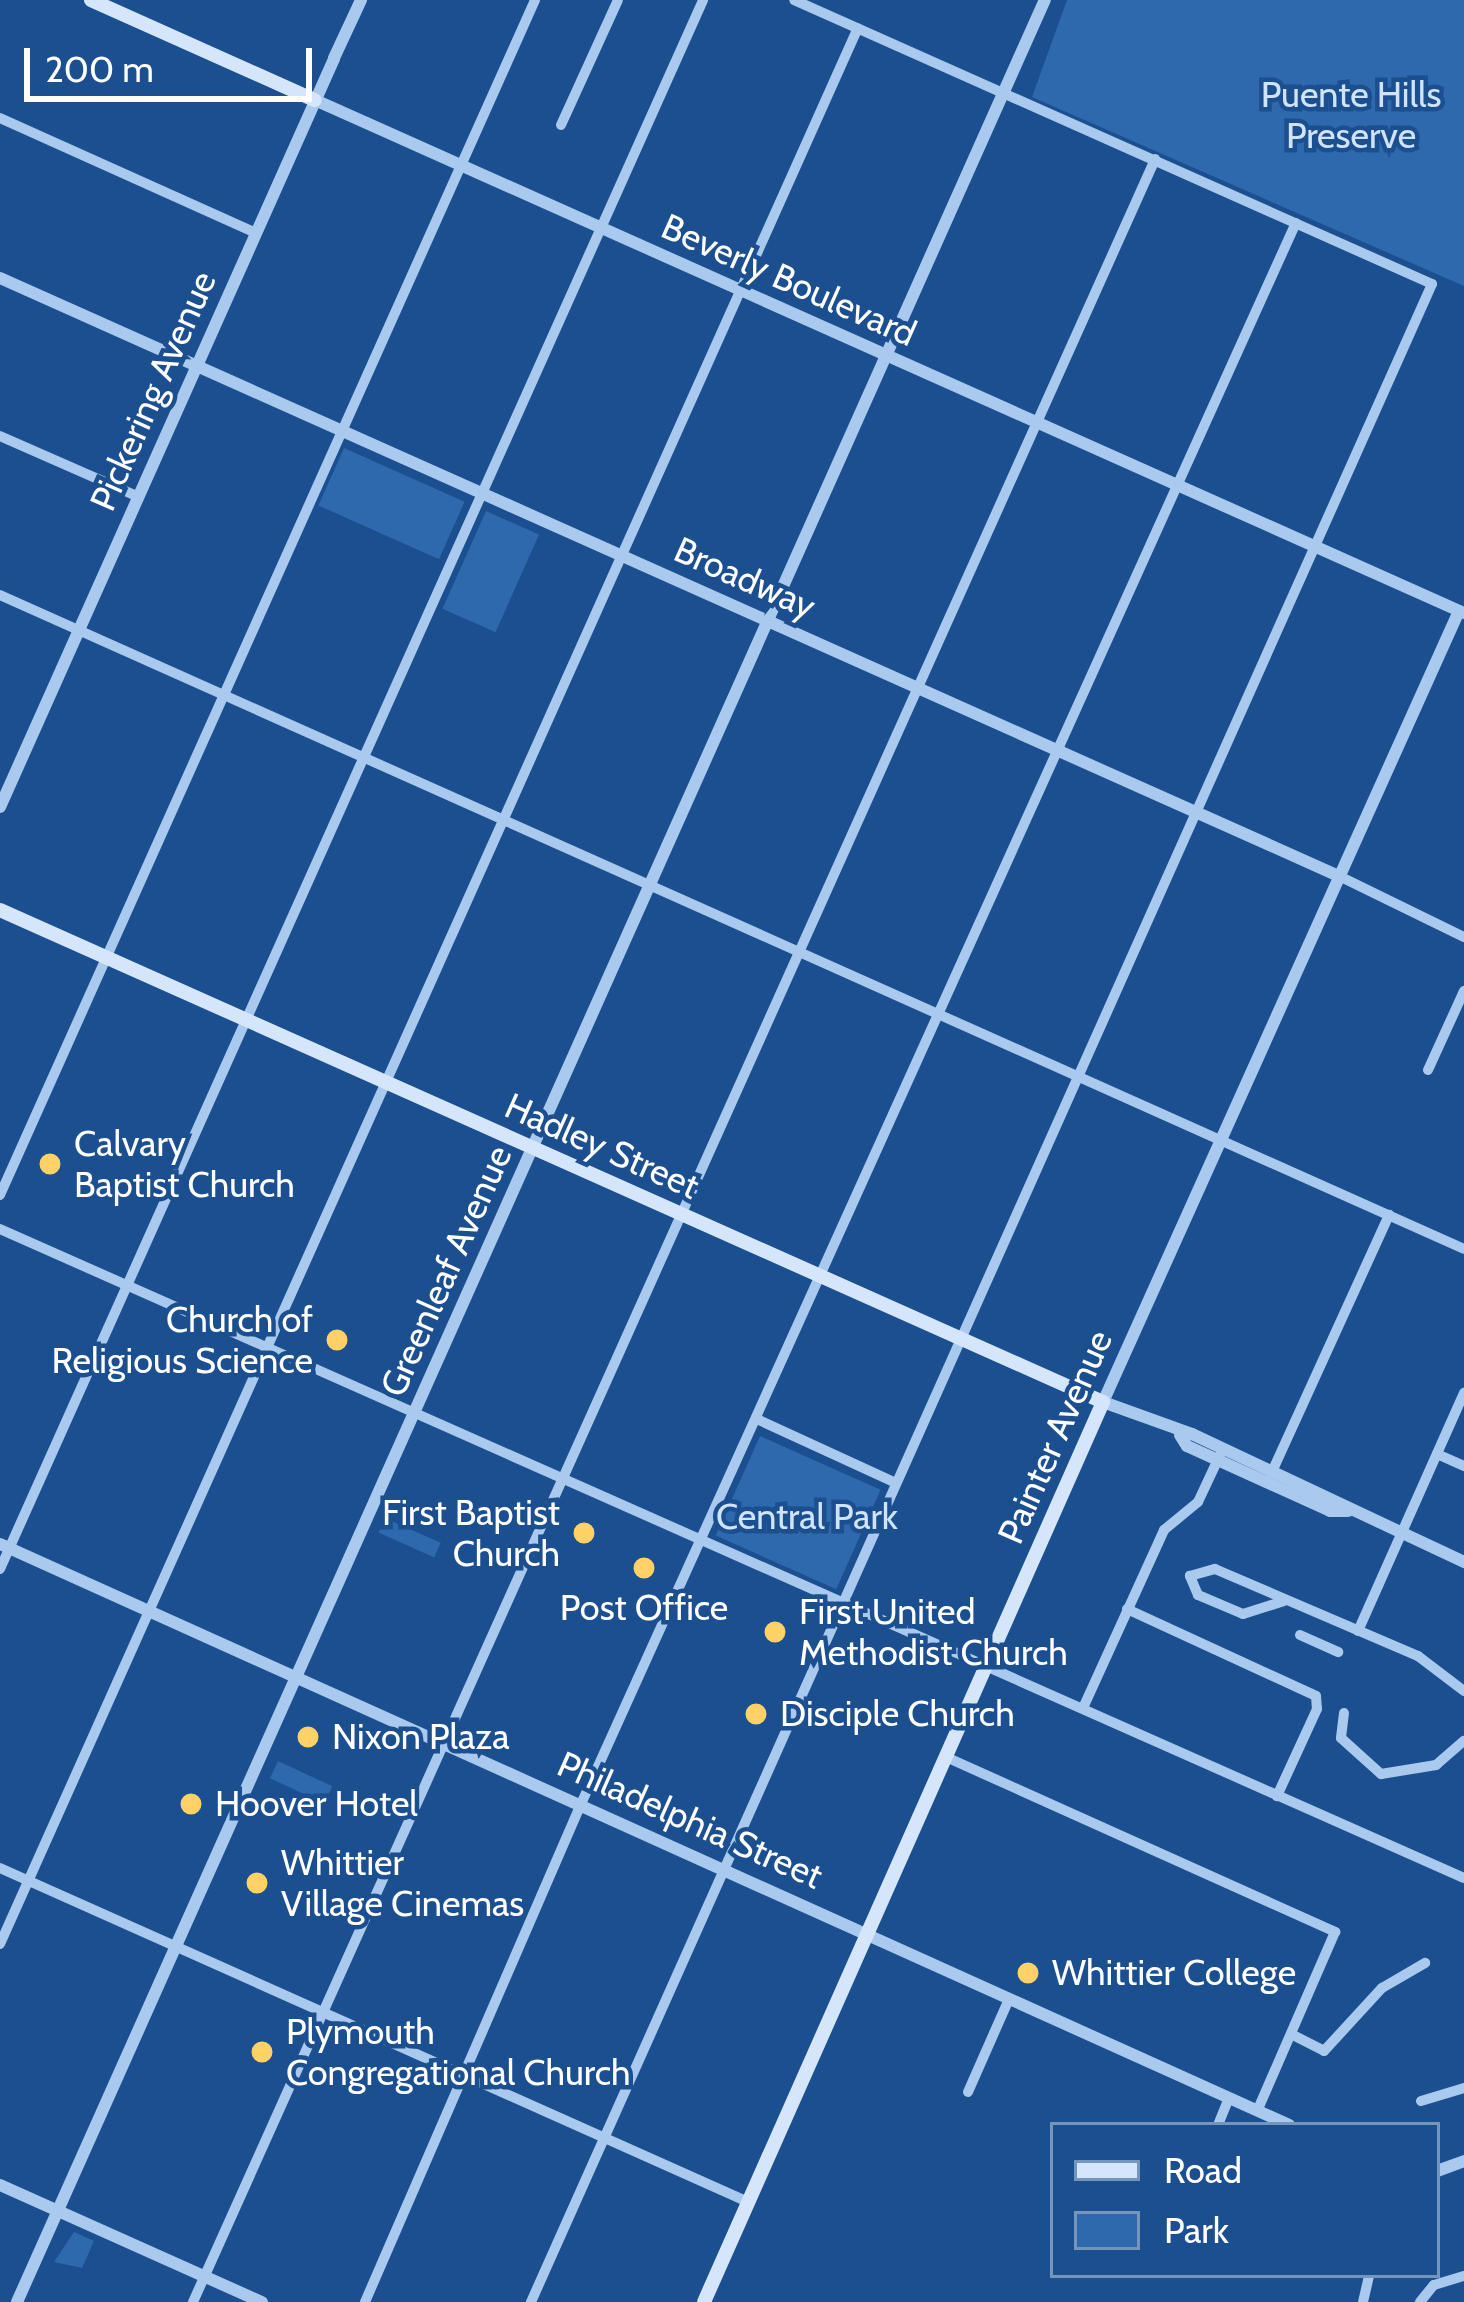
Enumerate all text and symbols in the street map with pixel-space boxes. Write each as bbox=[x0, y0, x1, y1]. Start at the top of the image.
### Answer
scale bar bbox=[30, 24, 318, 98]
text: 200 m bbox=[45, 47, 154, 91]
park label: Puente Hills Preserve bbox=[1261, 72, 1441, 157]
street label: Beverly Boulevard bbox=[655, 205, 923, 355]
street label: Pickering Avenue bbox=[81, 265, 225, 517]
street label: Broadway bbox=[668, 528, 822, 628]
street label: Hadley Street bbox=[498, 1084, 706, 1208]
place label: Calvary Baptist Church bbox=[74, 1121, 295, 1206]
street label: Greenleaf Avenue bbox=[371, 1139, 521, 1403]
marker: Calvary Baptist Church bbox=[37, 1151, 63, 1177]
place label: Church of Religious Science bbox=[51, 1297, 313, 1382]
street label: Painter Avenue bbox=[989, 1324, 1121, 1550]
marker: Church of Religious Science bbox=[324, 1327, 350, 1353]
place label: First Baptist Church bbox=[382, 1490, 560, 1575]
park label: Central Park bbox=[716, 1495, 898, 1539]
marker: First Baptist Church bbox=[571, 1520, 597, 1546]
marker: Post Office bbox=[631, 1555, 657, 1581]
place label: Post Office bbox=[560, 1586, 728, 1630]
place label: First United Methodist Church bbox=[799, 1589, 1068, 1674]
marker: First United Methodist Church bbox=[762, 1619, 788, 1645]
place label: Disciple Church bbox=[780, 1692, 1015, 1736]
marker: Disciple Church bbox=[743, 1701, 769, 1727]
place label: Nixon Plaza bbox=[332, 1715, 510, 1759]
marker: Nixon Plaza bbox=[295, 1724, 321, 1750]
street label: Philadelphia Street bbox=[551, 1742, 829, 1898]
place label: Hoover Hotel bbox=[215, 1782, 418, 1826]
marker: Hoover Hotel bbox=[178, 1791, 204, 1817]
place label: Whittier Village Cinemas bbox=[281, 1840, 524, 1925]
marker: Whittier Village Cinemas bbox=[244, 1870, 270, 1896]
place label: Whittier College bbox=[1052, 1951, 1296, 1995]
marker: Whittier College bbox=[1015, 1960, 1041, 1986]
place label: Plymouth Congregational Church bbox=[286, 2009, 631, 2094]
marker: Plymouth Congregational Church bbox=[249, 2039, 275, 2065]
legend bbox=[1050, 2122, 1440, 2278]
text: Road bbox=[1164, 2148, 1242, 2192]
text: Park bbox=[1164, 2208, 1229, 2252]

